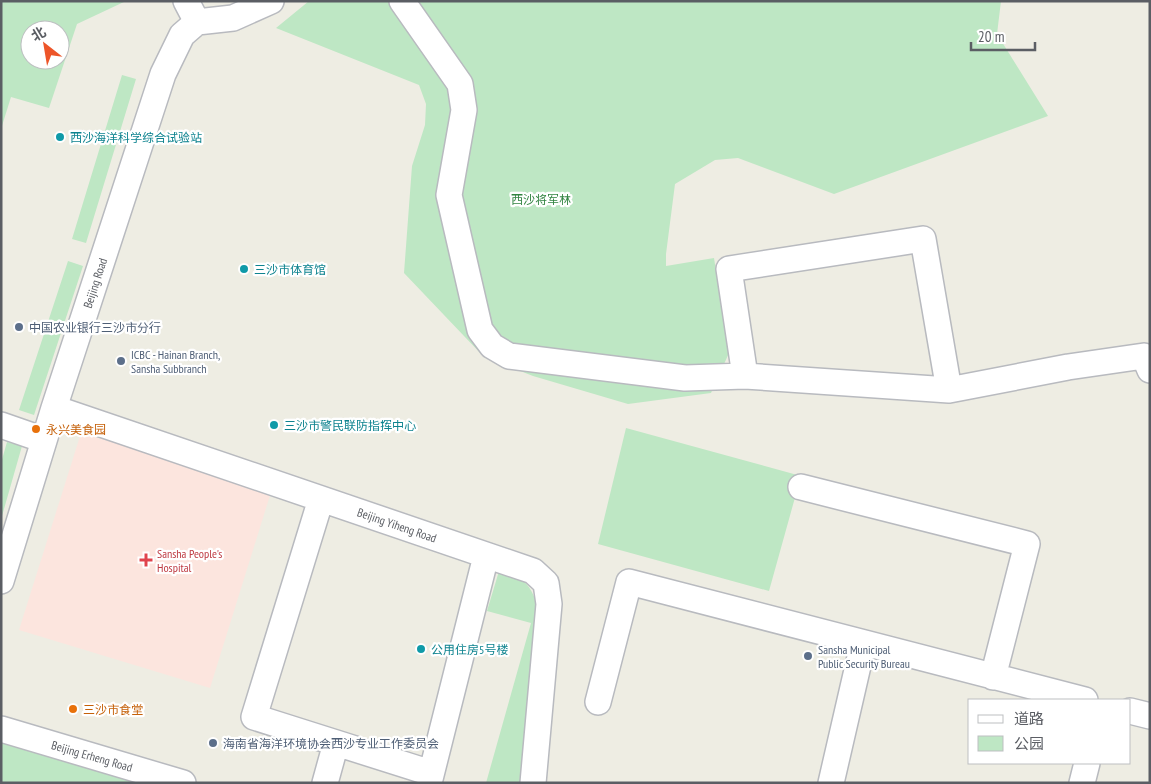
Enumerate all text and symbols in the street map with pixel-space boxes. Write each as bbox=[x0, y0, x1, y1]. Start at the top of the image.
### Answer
north arrow bbox=[20, 20, 70, 70]
scale bar bbox=[971, 20, 1035, 52]
text: 北 bbox=[28, 23, 49, 45]
text: 20 m bbox=[978, 27, 1004, 46]
place label: 西沙海洋科学综合试验站 bbox=[70, 130, 202, 145]
marker: 西沙海洋科学综合试验站 bbox=[54, 131, 66, 143]
park label: 西沙将军林 bbox=[511, 192, 571, 207]
street label: Beijing Road bbox=[80, 256, 110, 310]
place label: 三沙市体育馆 bbox=[254, 262, 326, 277]
marker: 三沙市体育馆 bbox=[238, 263, 250, 275]
place label: 中国农业银行三沙市分行 bbox=[29, 320, 161, 335]
marker: 中国农业银行三沙市分行 bbox=[13, 321, 25, 333]
place label: ICBC - Hainan Branch, Sansha Subbranch bbox=[131, 347, 220, 376]
marker: ICBC - Hainan Branch, Sansha Subbranch bbox=[115, 355, 127, 367]
place label: 三沙市警民联防指挥中心 bbox=[284, 418, 416, 433]
marker: 三沙市警民联防指挥中心 bbox=[268, 419, 280, 431]
place label: 永兴美食园 bbox=[46, 422, 106, 437]
marker: 永兴美食园 bbox=[30, 423, 42, 435]
street label: Beijing Yiheng Road bbox=[355, 504, 439, 546]
place label: Sansha People's Hospital bbox=[157, 546, 222, 575]
marker: Sansha People's Hospital bbox=[139, 553, 153, 567]
place label: 公用住房5号楼 bbox=[431, 642, 508, 657]
place label: Sansha Municipal Public Security Bureau bbox=[818, 642, 910, 671]
marker: 公用住房5号楼 bbox=[415, 643, 427, 655]
marker: Sansha Municipal Public Security Bureau bbox=[802, 650, 814, 662]
legend bbox=[968, 699, 1131, 764]
place label: 三沙市食堂 bbox=[83, 702, 143, 717]
marker: 三沙市食堂 bbox=[67, 703, 79, 715]
text: 道路 bbox=[1014, 709, 1044, 728]
text: 公园 bbox=[1014, 734, 1044, 753]
place label: 海南省海洋环境协会西沙专业工作委员会 bbox=[223, 736, 439, 751]
street label: Beijing Erheng Road bbox=[50, 737, 134, 775]
marker: 海南省海洋环境协会西沙专业工作委员会 bbox=[207, 737, 219, 749]

